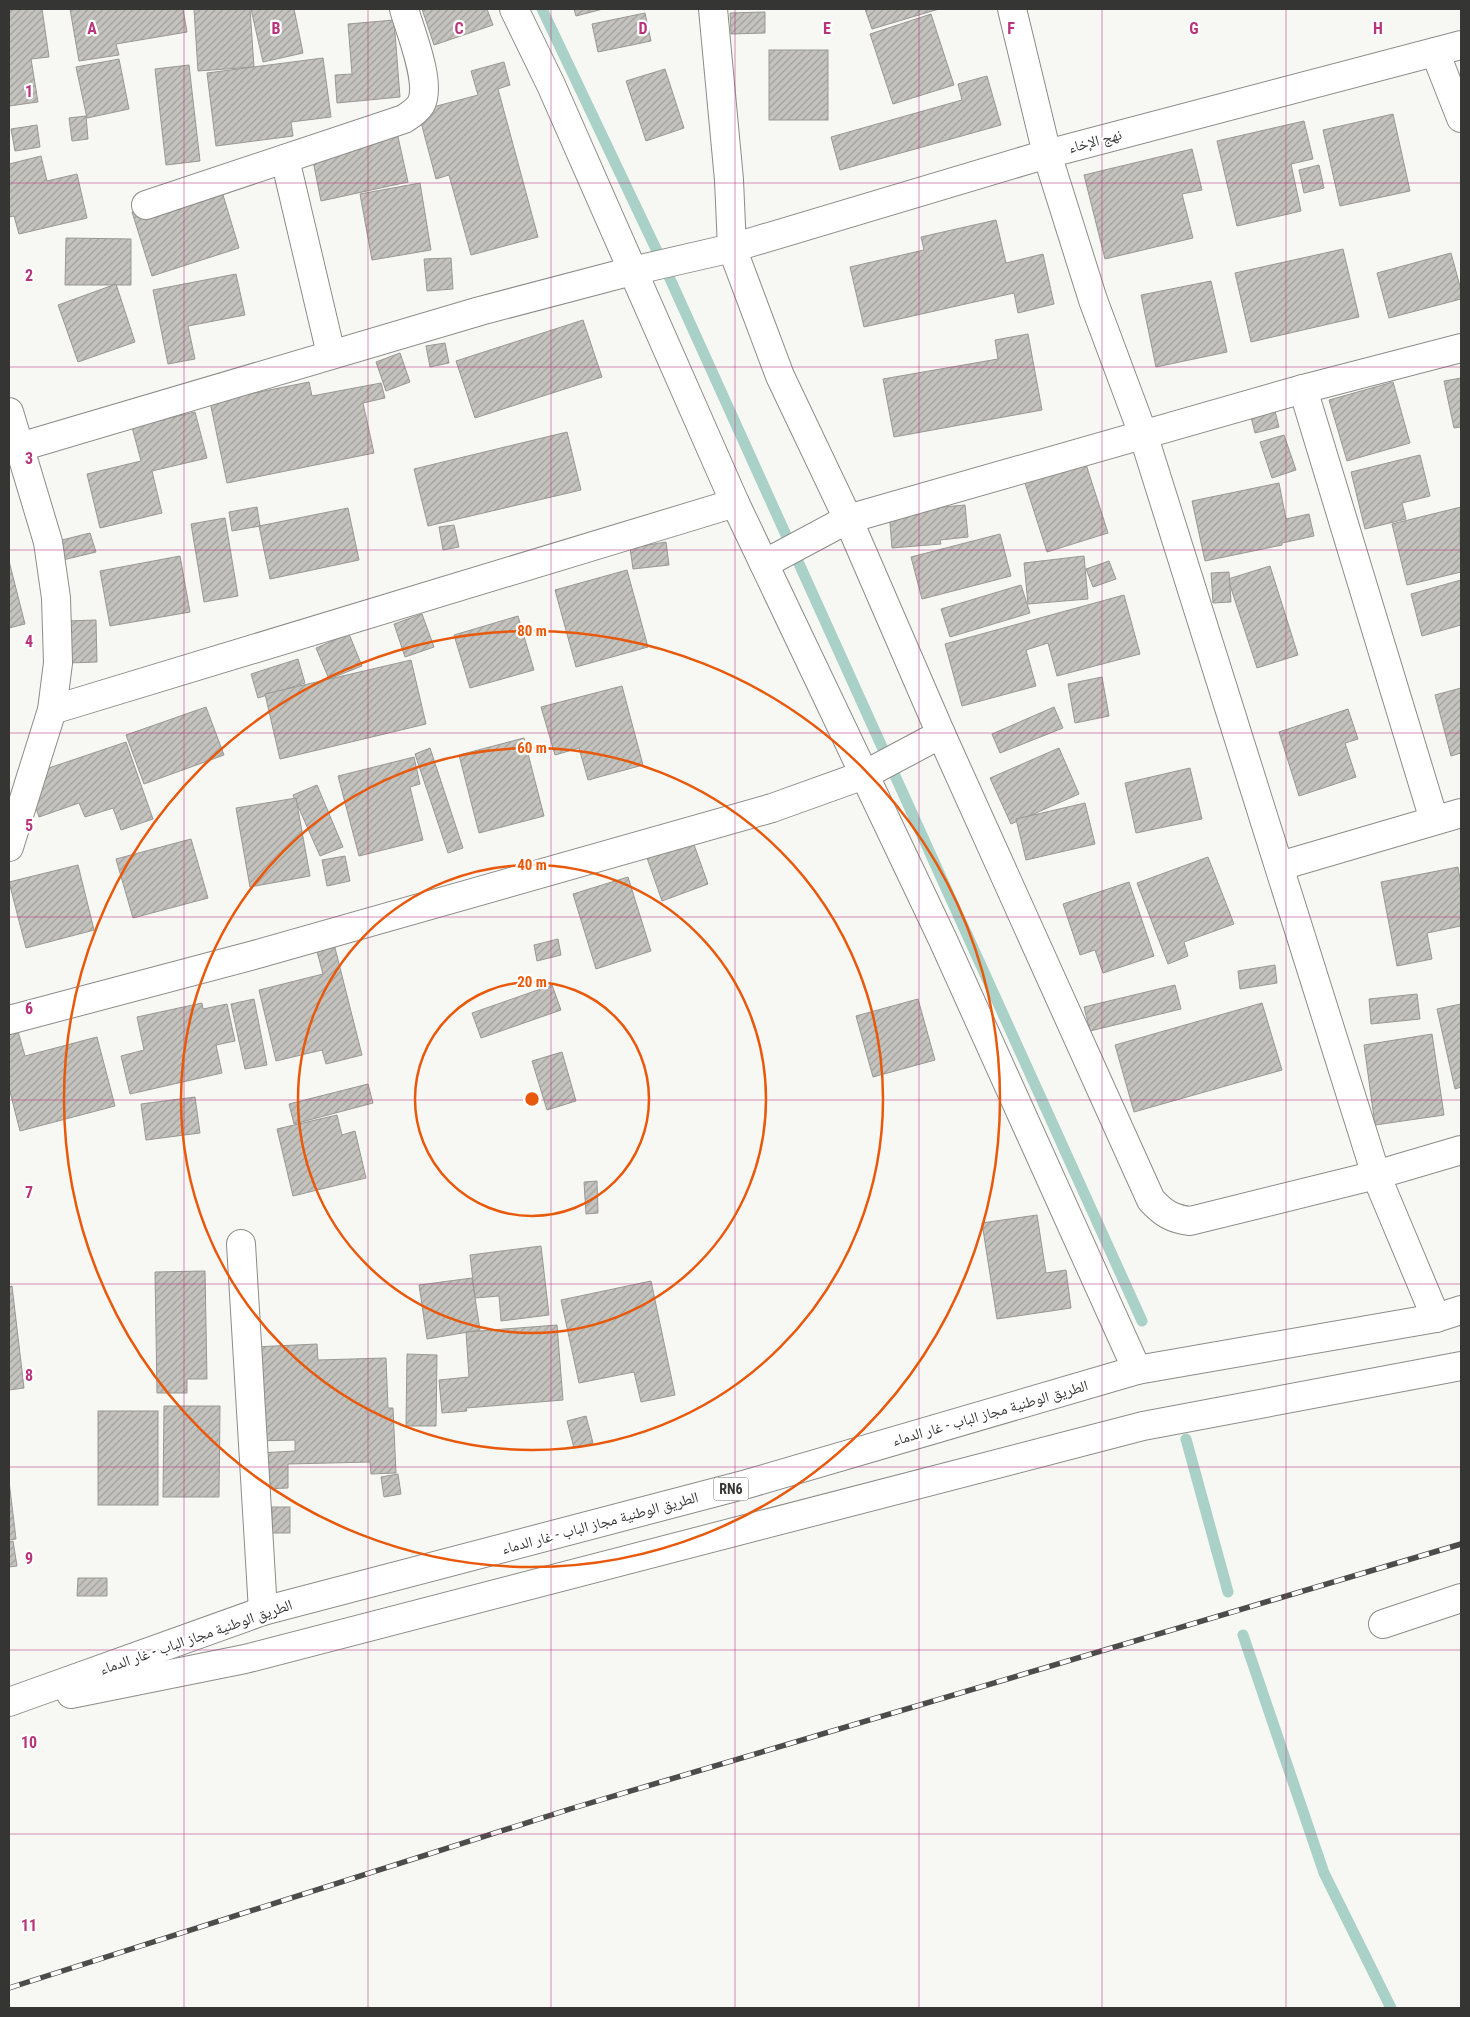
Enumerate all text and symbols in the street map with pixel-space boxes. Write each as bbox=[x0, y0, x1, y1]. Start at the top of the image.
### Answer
text: A bbox=[87, 19, 97, 38]
text: B bbox=[272, 19, 281, 38]
text: C bbox=[454, 19, 464, 38]
text: D bbox=[638, 19, 648, 38]
text: E bbox=[823, 19, 831, 38]
text: F bbox=[1007, 19, 1015, 38]
text: G bbox=[1189, 19, 1199, 38]
text: H bbox=[1373, 19, 1383, 38]
text: 1 bbox=[25, 82, 33, 101]
street label: نهج الإخاء bbox=[1066, 125, 1124, 158]
text: 2 bbox=[25, 266, 33, 285]
text: 3 bbox=[25, 449, 33, 468]
text: 80 m bbox=[517, 622, 547, 640]
text: 4 bbox=[25, 632, 33, 651]
text: 60 m bbox=[517, 739, 547, 757]
text: 5 bbox=[25, 816, 33, 835]
text: 40 m bbox=[517, 856, 547, 874]
text: 20 m bbox=[517, 973, 547, 991]
text: 6 bbox=[25, 999, 33, 1018]
centre of rings bbox=[523, 1090, 541, 1108]
text: 7 bbox=[25, 1183, 33, 1202]
text: 8 bbox=[25, 1366, 33, 1385]
street label: الطريق الوطنية مجاز الباب - غار الدماء bbox=[890, 1376, 1090, 1451]
road number: RN6 bbox=[714, 1478, 748, 1500]
street label: الطريق الوطنية مجاز الباب - غار الدماء bbox=[500, 1488, 701, 1559]
text: 9 bbox=[25, 1549, 33, 1568]
street label: الطريق الوطنية مجاز الباب - غار الدماء bbox=[97, 1595, 295, 1679]
text: 10 bbox=[21, 1733, 37, 1752]
text: 11 bbox=[21, 1916, 37, 1935]

